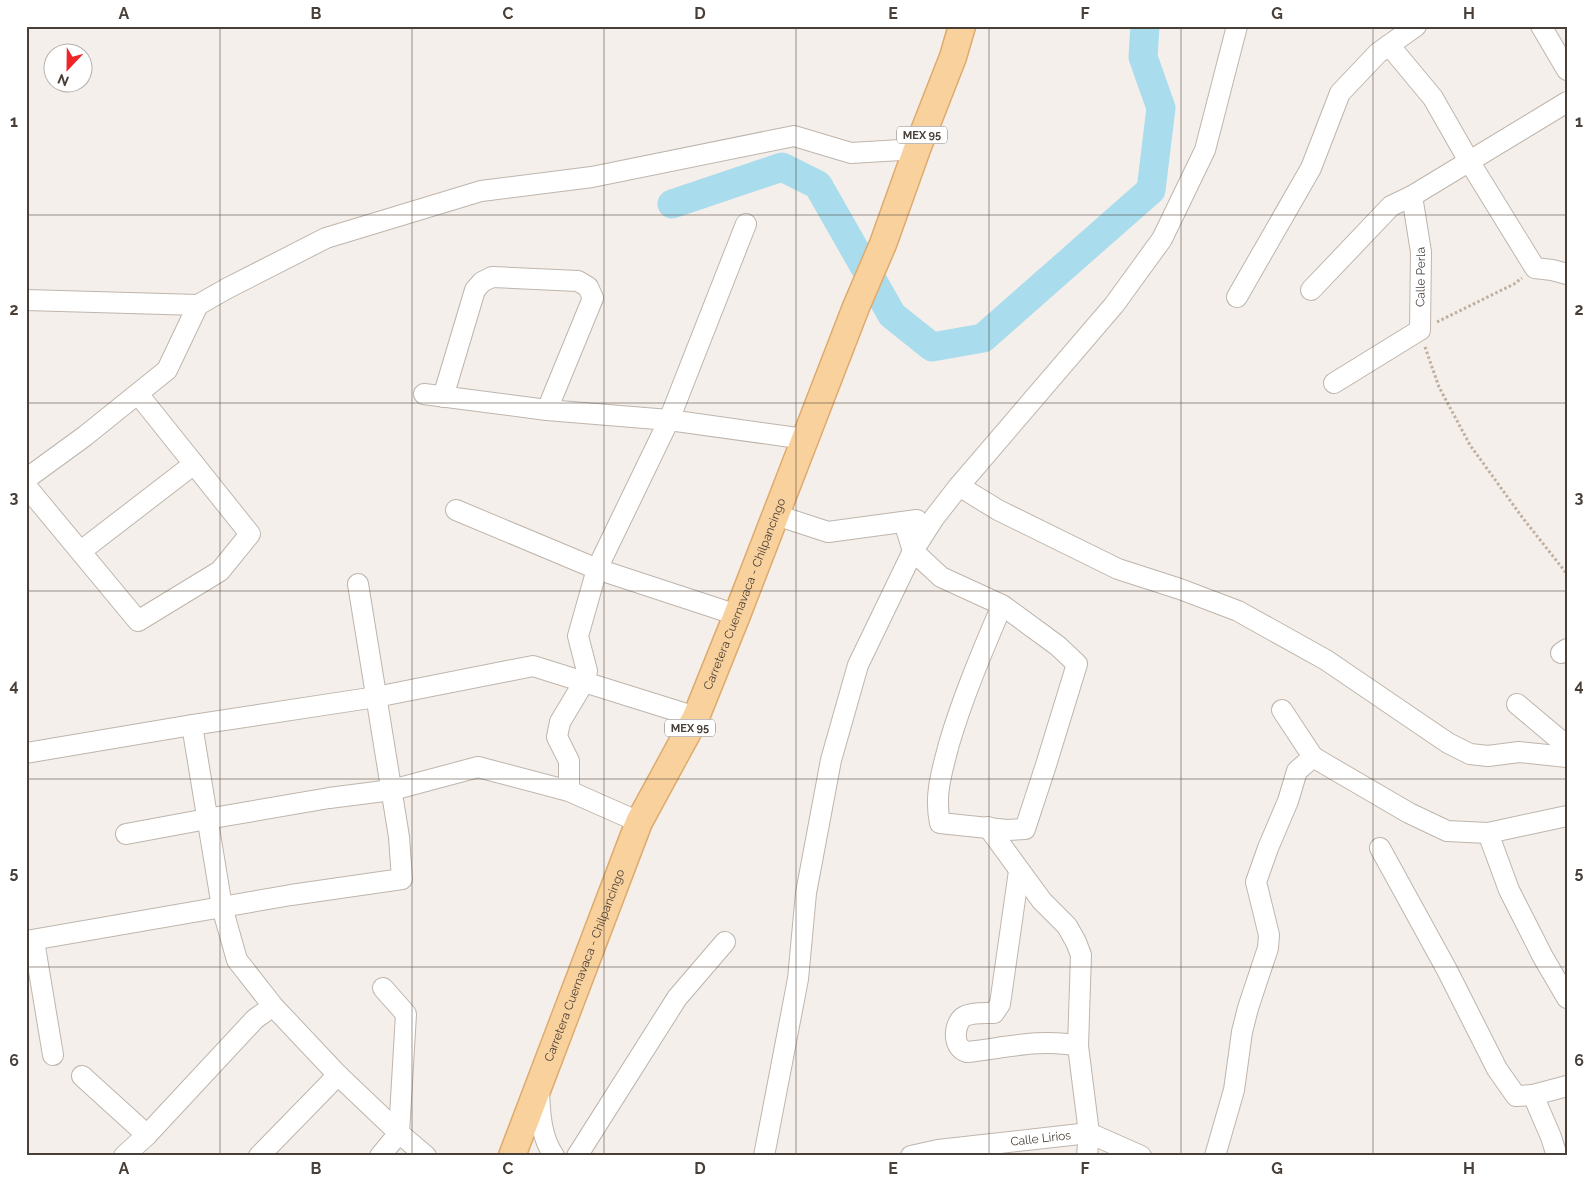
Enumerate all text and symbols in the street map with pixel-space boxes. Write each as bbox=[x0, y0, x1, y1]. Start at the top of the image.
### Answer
text: A bbox=[119, 4, 130, 23]
text: B bbox=[311, 4, 322, 23]
text: C bbox=[503, 4, 514, 23]
text: D bbox=[694, 4, 706, 23]
text: E bbox=[888, 4, 898, 23]
text: F bbox=[1080, 4, 1090, 23]
text: G bbox=[1271, 4, 1283, 23]
text: H bbox=[1463, 4, 1475, 23]
north arrow bbox=[42, 42, 92, 92]
text: N bbox=[55, 71, 71, 89]
text: 1 bbox=[10, 112, 18, 131]
text: 1 bbox=[1575, 112, 1583, 131]
road number: MEX 95 bbox=[897, 126, 947, 144]
street label: Calle Perla bbox=[1413, 246, 1428, 307]
text: 2 bbox=[9, 300, 19, 319]
text: 2 bbox=[1574, 300, 1584, 319]
text: 3 bbox=[10, 488, 19, 507]
text: 3 bbox=[1575, 488, 1584, 507]
street label: Carretera Cuernavaca - Chilpancingo bbox=[701, 496, 788, 692]
text: 4 bbox=[9, 676, 19, 695]
text: 4 bbox=[1574, 676, 1584, 695]
road number: MEX 95 bbox=[665, 720, 715, 736]
text: 5 bbox=[10, 863, 19, 882]
text: 5 bbox=[1575, 863, 1584, 882]
street label: Carretera Cuernavaca - Chilpancingo bbox=[542, 867, 627, 1064]
text: 6 bbox=[9, 1051, 19, 1070]
text: 6 bbox=[1574, 1051, 1584, 1070]
street label: Calle Lirios bbox=[1010, 1128, 1072, 1149]
text: A bbox=[119, 1159, 130, 1178]
text: B bbox=[311, 1159, 322, 1178]
text: C bbox=[503, 1159, 514, 1178]
text: D bbox=[694, 1159, 706, 1178]
text: E bbox=[888, 1159, 898, 1178]
text: F bbox=[1080, 1159, 1090, 1178]
text: G bbox=[1271, 1159, 1283, 1178]
text: H bbox=[1463, 1159, 1475, 1178]

